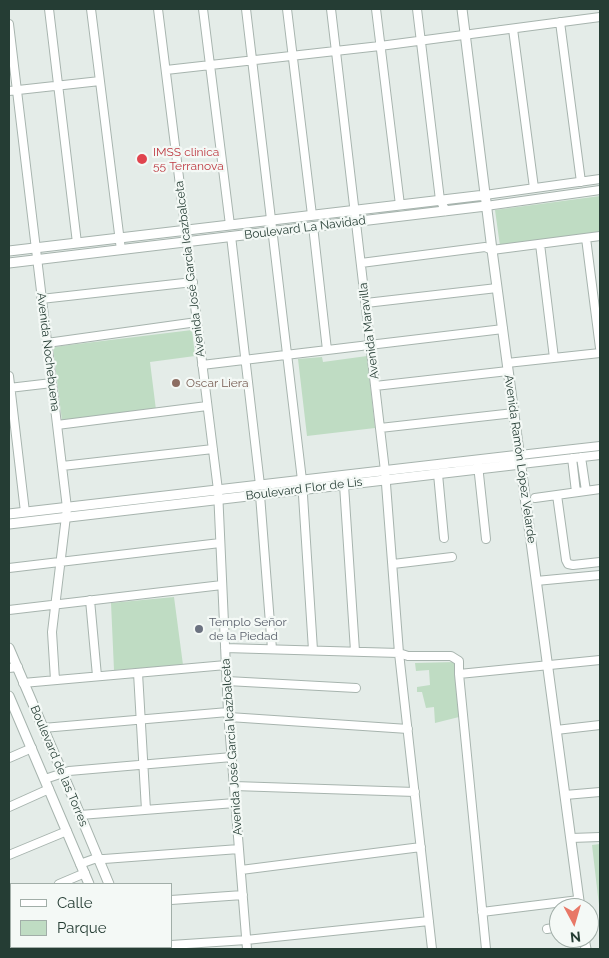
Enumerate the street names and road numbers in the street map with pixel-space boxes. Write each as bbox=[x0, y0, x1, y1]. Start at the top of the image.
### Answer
street label: Avenida José García Icazbalceta bbox=[172, 180, 208, 358]
street label: Boulevard La Navidad bbox=[243, 213, 367, 243]
street label: Avenida Maravilla bbox=[356, 282, 382, 380]
street label: Avenida Nochebuena bbox=[34, 292, 62, 412]
street label: Avenida Ramón López Velarde bbox=[501, 374, 539, 544]
street label: Boulevard Flor de Lis bbox=[245, 475, 363, 503]
street label: Avenida José García Icazbalceta bbox=[219, 658, 245, 836]
street label: Boulevard de las Torres bbox=[27, 703, 91, 829]

